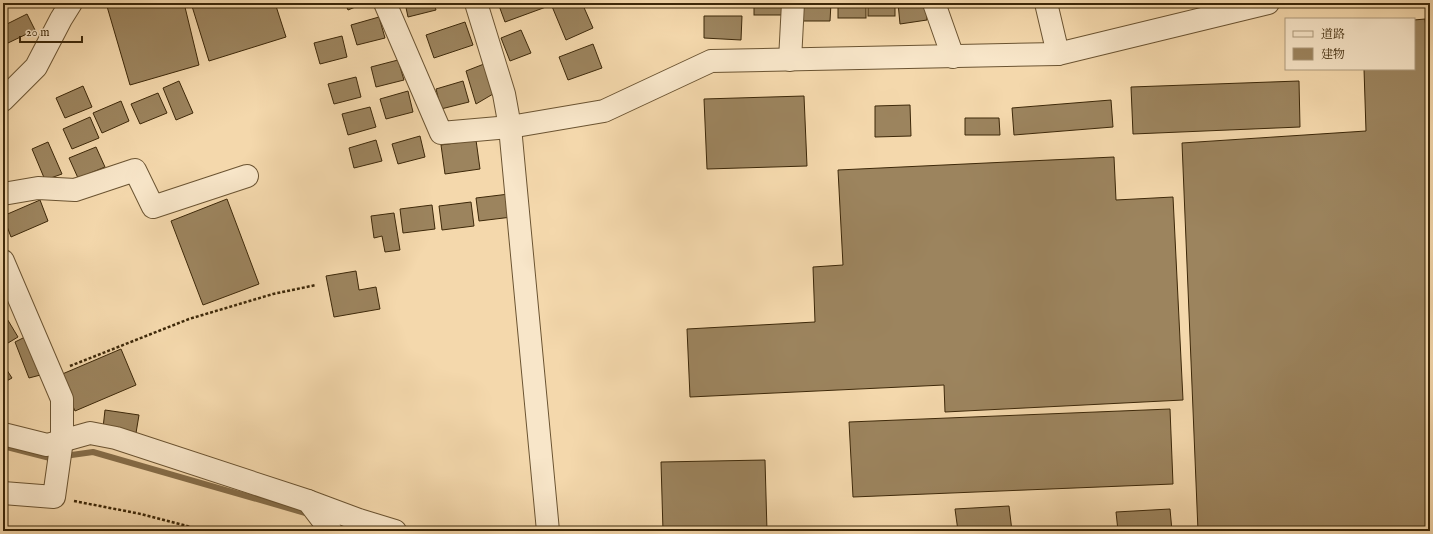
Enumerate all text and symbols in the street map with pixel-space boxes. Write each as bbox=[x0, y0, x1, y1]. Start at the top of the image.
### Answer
scale bar bbox=[20, 18, 82, 44]
legend bbox=[1285, 18, 1415, 70]
text: 20 m bbox=[26, 25, 49, 40]
text: 道路 bbox=[1321, 27, 1345, 42]
text: 建物 bbox=[1321, 47, 1345, 62]

